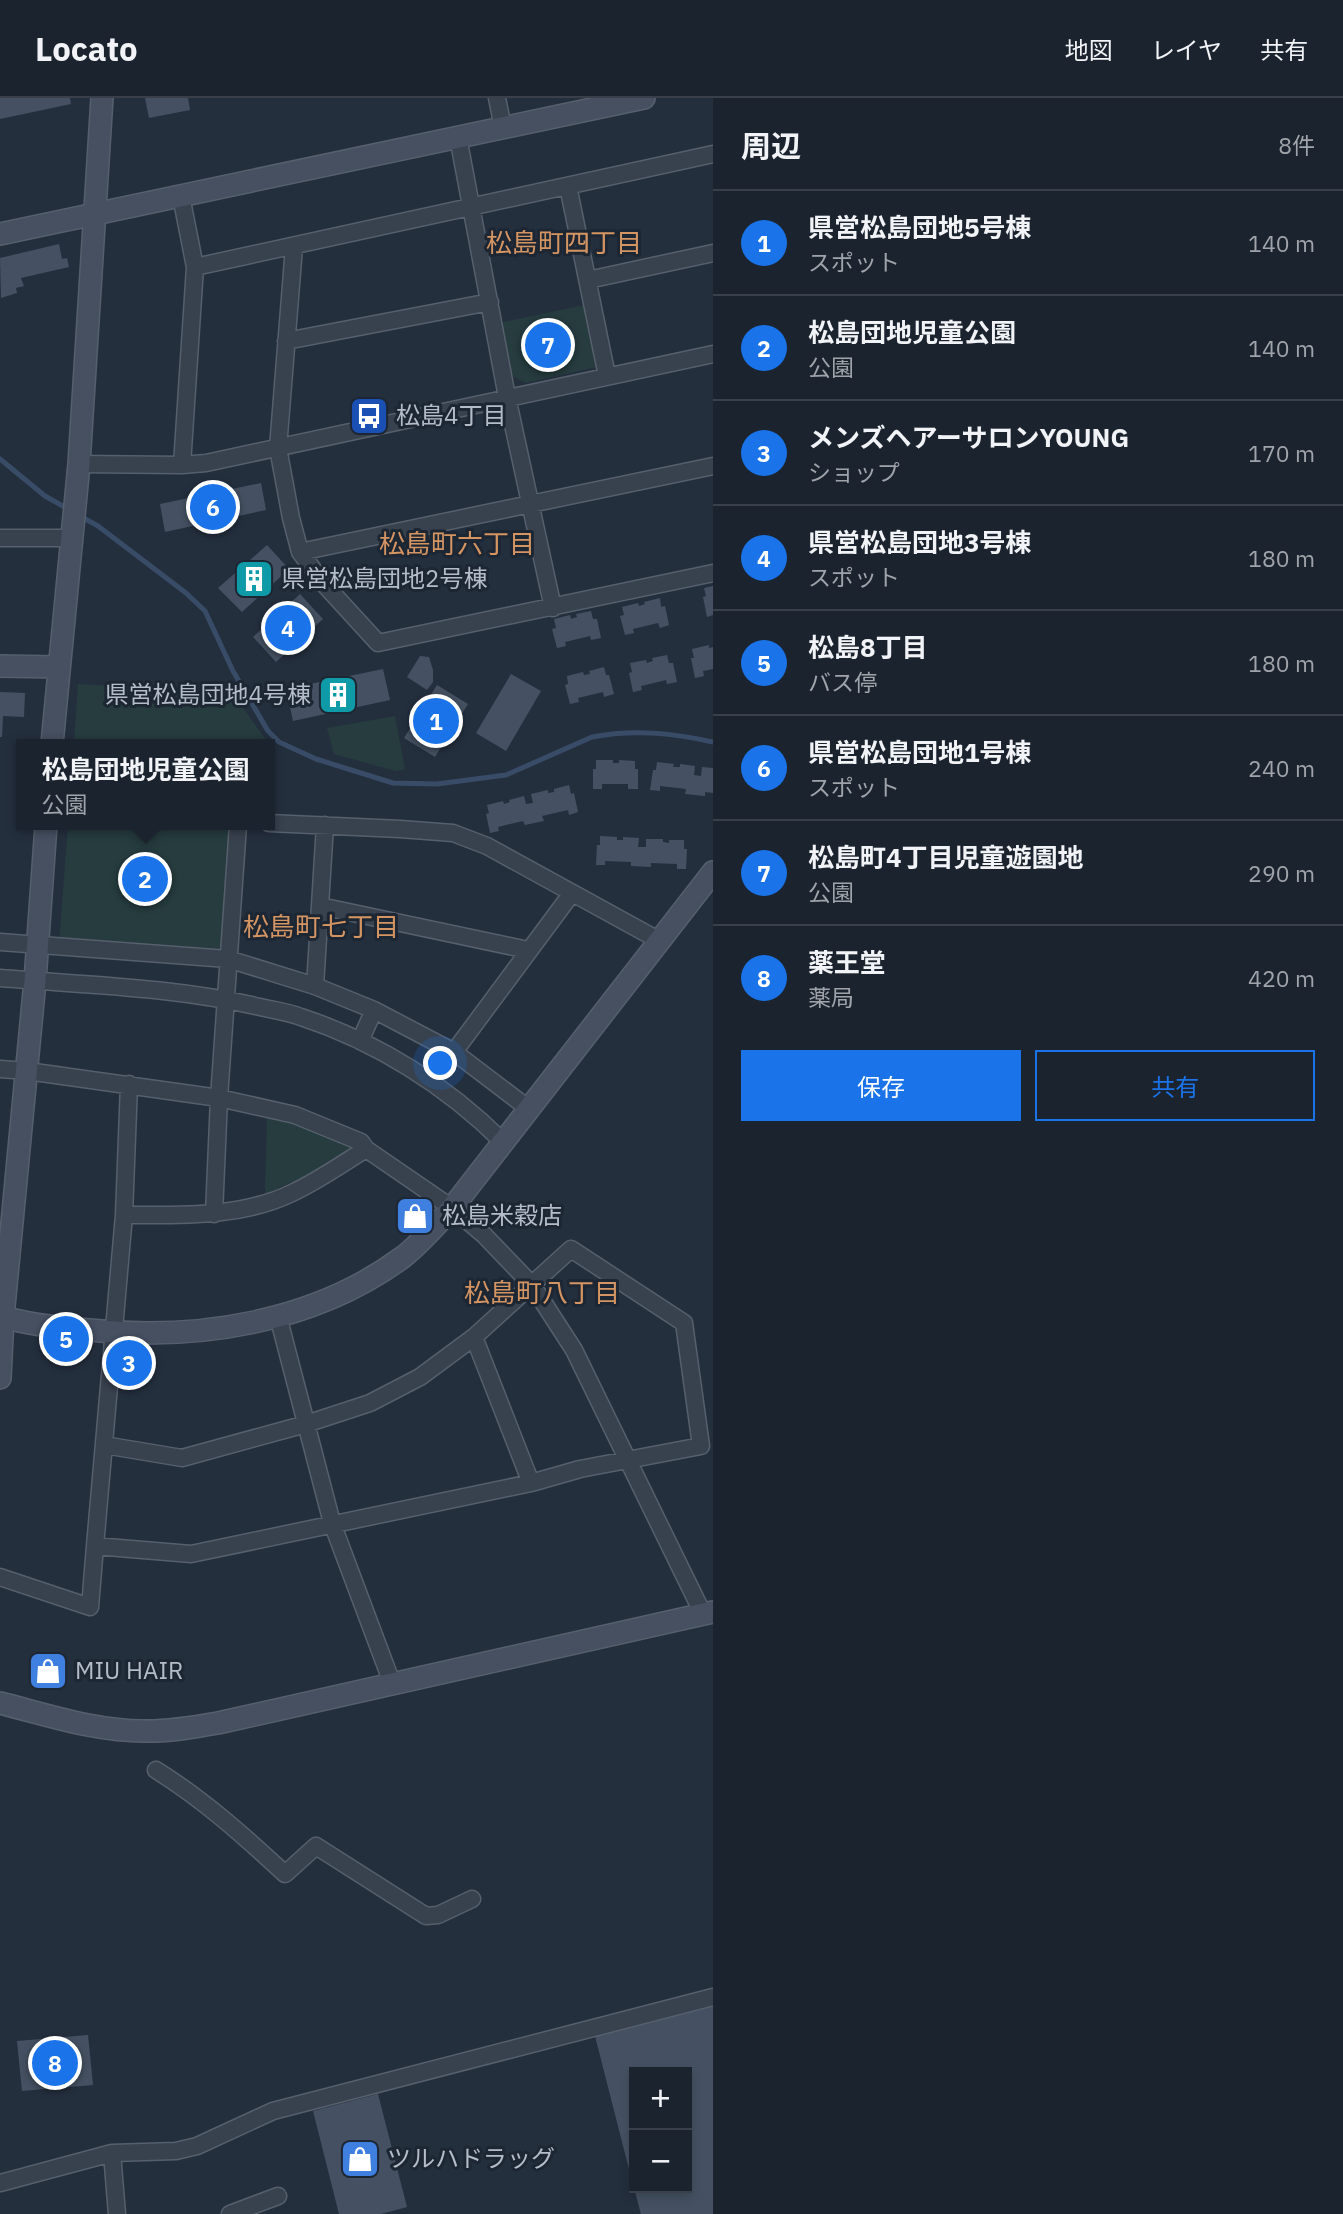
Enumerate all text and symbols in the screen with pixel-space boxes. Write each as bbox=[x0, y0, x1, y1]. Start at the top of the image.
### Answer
text: Locato bbox=[35, 27, 138, 70]
text: 地図 bbox=[1065, 34, 1113, 66]
text: レイヤ bbox=[1151, 34, 1222, 66]
text: 共有 bbox=[1260, 34, 1308, 66]
text: 周辺 bbox=[741, 126, 801, 165]
text: 8件 bbox=[1278, 130, 1315, 160]
text: 県営松島団地5号棟 bbox=[808, 210, 1032, 244]
district label: 松島町四丁目 bbox=[486, 225, 642, 259]
text: 1 bbox=[757, 228, 771, 258]
text: 140 m bbox=[1248, 228, 1315, 258]
text: スポット bbox=[808, 247, 900, 277]
text: 松島団地児童公園 bbox=[808, 315, 1016, 349]
pin: 7 bbox=[525, 319, 571, 371]
text: 2 bbox=[757, 333, 771, 363]
text: 140 m bbox=[1248, 333, 1315, 363]
text: 公園 bbox=[808, 352, 854, 382]
bus stop icon: 松島4丁目 bbox=[348, 395, 390, 437]
place label: 松島4丁目 bbox=[396, 399, 506, 431]
text: メンズヘアーサロンYOUNG bbox=[808, 420, 1129, 454]
text: 3 bbox=[757, 438, 771, 468]
text: 170 m bbox=[1248, 438, 1315, 468]
text: ショップ bbox=[808, 457, 900, 487]
pin: 6 bbox=[190, 481, 236, 533]
text: 県営松島団地3号棟 bbox=[808, 525, 1032, 559]
district label: 松島町六丁目 bbox=[379, 526, 535, 560]
text: 4 bbox=[757, 543, 771, 573]
text: 180 m bbox=[1248, 543, 1315, 573]
building icon: 県営松島団地2号棟 bbox=[233, 558, 275, 600]
place label: 県営松島団地2号棟 bbox=[281, 562, 487, 594]
text: スポット bbox=[808, 562, 900, 592]
pin: 4 bbox=[265, 602, 311, 654]
text: 松島8丁目 bbox=[808, 630, 928, 664]
text: 5 bbox=[757, 648, 771, 678]
text: 180 m bbox=[1248, 648, 1315, 678]
text: バス停 bbox=[808, 667, 877, 697]
building icon: 県営松島団地4号棟 bbox=[317, 674, 359, 716]
place label: 県営松島団地4号棟 bbox=[105, 678, 311, 710]
pin: 1 bbox=[413, 695, 459, 747]
text: 県営松島団地1号棟 bbox=[808, 735, 1032, 769]
popup bbox=[16, 739, 275, 830]
text: 松島団地児童公園 bbox=[41, 752, 250, 786]
text: 6 bbox=[757, 753, 771, 783]
text: 240 m bbox=[1248, 753, 1315, 783]
text: スポット bbox=[808, 772, 900, 802]
text: 公園 bbox=[41, 789, 87, 819]
text: 松島町4丁目児童遊園地 bbox=[808, 840, 1084, 874]
pin: 2 bbox=[122, 853, 168, 905]
text: 7 bbox=[757, 858, 771, 888]
text: 290 m bbox=[1248, 858, 1315, 888]
text: 公園 bbox=[808, 877, 854, 907]
district label: 松島町七丁目 bbox=[243, 909, 399, 943]
text: 薬王堂 bbox=[808, 945, 886, 979]
text: 8 bbox=[757, 963, 771, 993]
text: 420 m bbox=[1248, 963, 1315, 993]
text: 薬局 bbox=[808, 982, 854, 1012]
your location bbox=[423, 1046, 457, 1080]
button: 保存 bbox=[741, 1050, 1021, 1121]
button: 共有 bbox=[1035, 1050, 1315, 1121]
shop icon: 松島米穀店 bbox=[394, 1195, 436, 1237]
place label: 松島米穀店 bbox=[442, 1199, 562, 1231]
district label: 松島町八丁目 bbox=[464, 1275, 620, 1309]
pin: 5 bbox=[43, 1313, 89, 1365]
pin: 3 bbox=[106, 1337, 152, 1389]
shop icon: MIU HAIR bbox=[27, 1650, 69, 1692]
place label: MIU HAIR bbox=[75, 1654, 183, 1686]
pin: 8 bbox=[32, 2037, 78, 2089]
map controls bbox=[629, 2067, 692, 2193]
button: + bbox=[629, 2067, 692, 2130]
button: − bbox=[629, 2130, 692, 2193]
shop icon: ツルハドラッグ bbox=[339, 2138, 381, 2180]
place label: ツルハドラッグ bbox=[387, 2142, 555, 2174]

